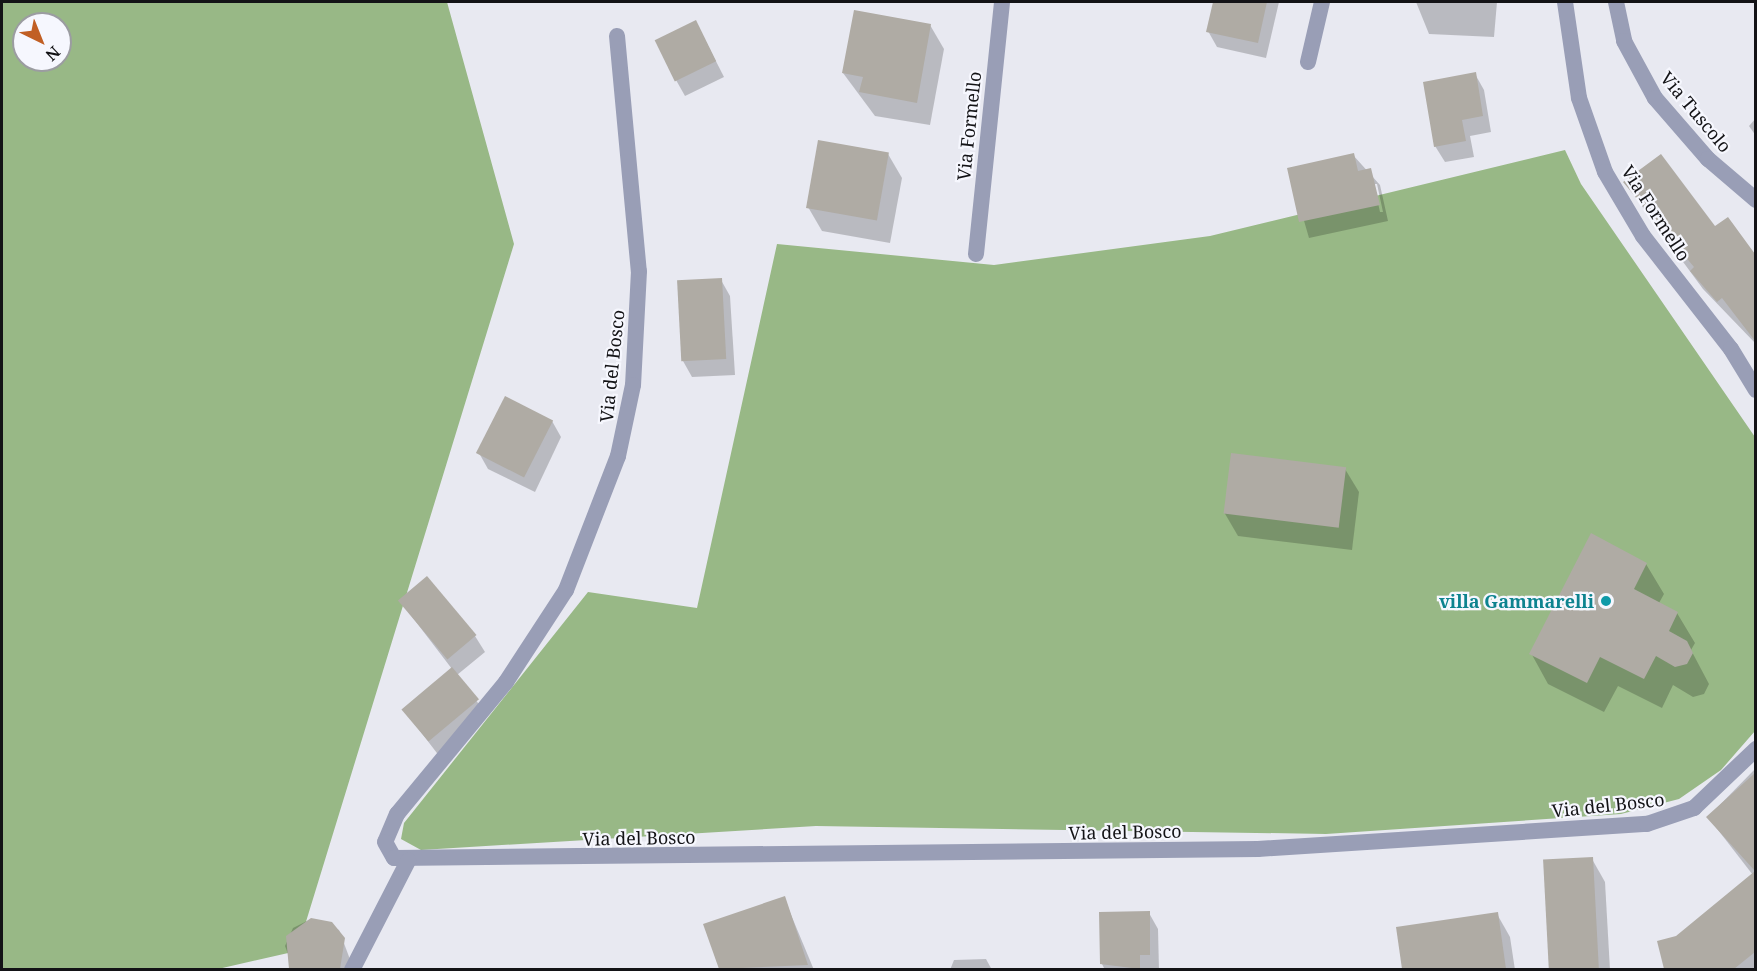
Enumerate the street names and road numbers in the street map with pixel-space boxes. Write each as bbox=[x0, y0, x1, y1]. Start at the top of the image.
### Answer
street label: Via Tuscolo bbox=[1656, 67, 1736, 157]
street label: Via Formello bbox=[953, 70, 985, 182]
street label: Via Formello bbox=[1617, 161, 1695, 265]
street label: Via del Bosco bbox=[595, 309, 629, 423]
street label: Via del Bosco bbox=[1551, 788, 1665, 822]
street label: Via del Bosco bbox=[1068, 820, 1182, 844]
street label: Via del Bosco bbox=[582, 826, 696, 850]

